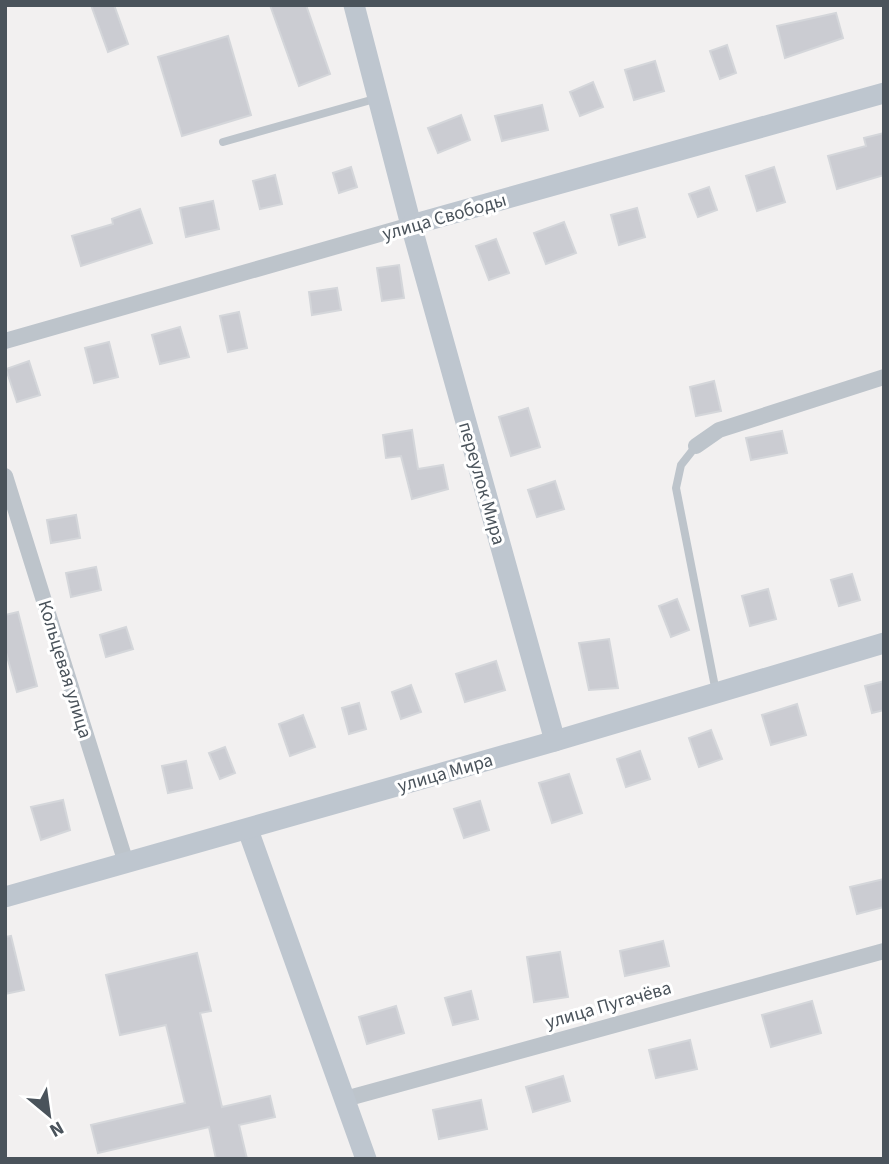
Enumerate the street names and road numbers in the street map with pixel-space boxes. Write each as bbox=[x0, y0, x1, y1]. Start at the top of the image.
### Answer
street label: улица Свободы bbox=[379, 187, 510, 248]
street label: переулок Мира bbox=[451, 419, 512, 548]
street label: Кольцевая улица bbox=[31, 597, 98, 742]
street label: улица Мира bbox=[395, 747, 496, 800]
street label: улица Пугачёва bbox=[542, 975, 675, 1036]

